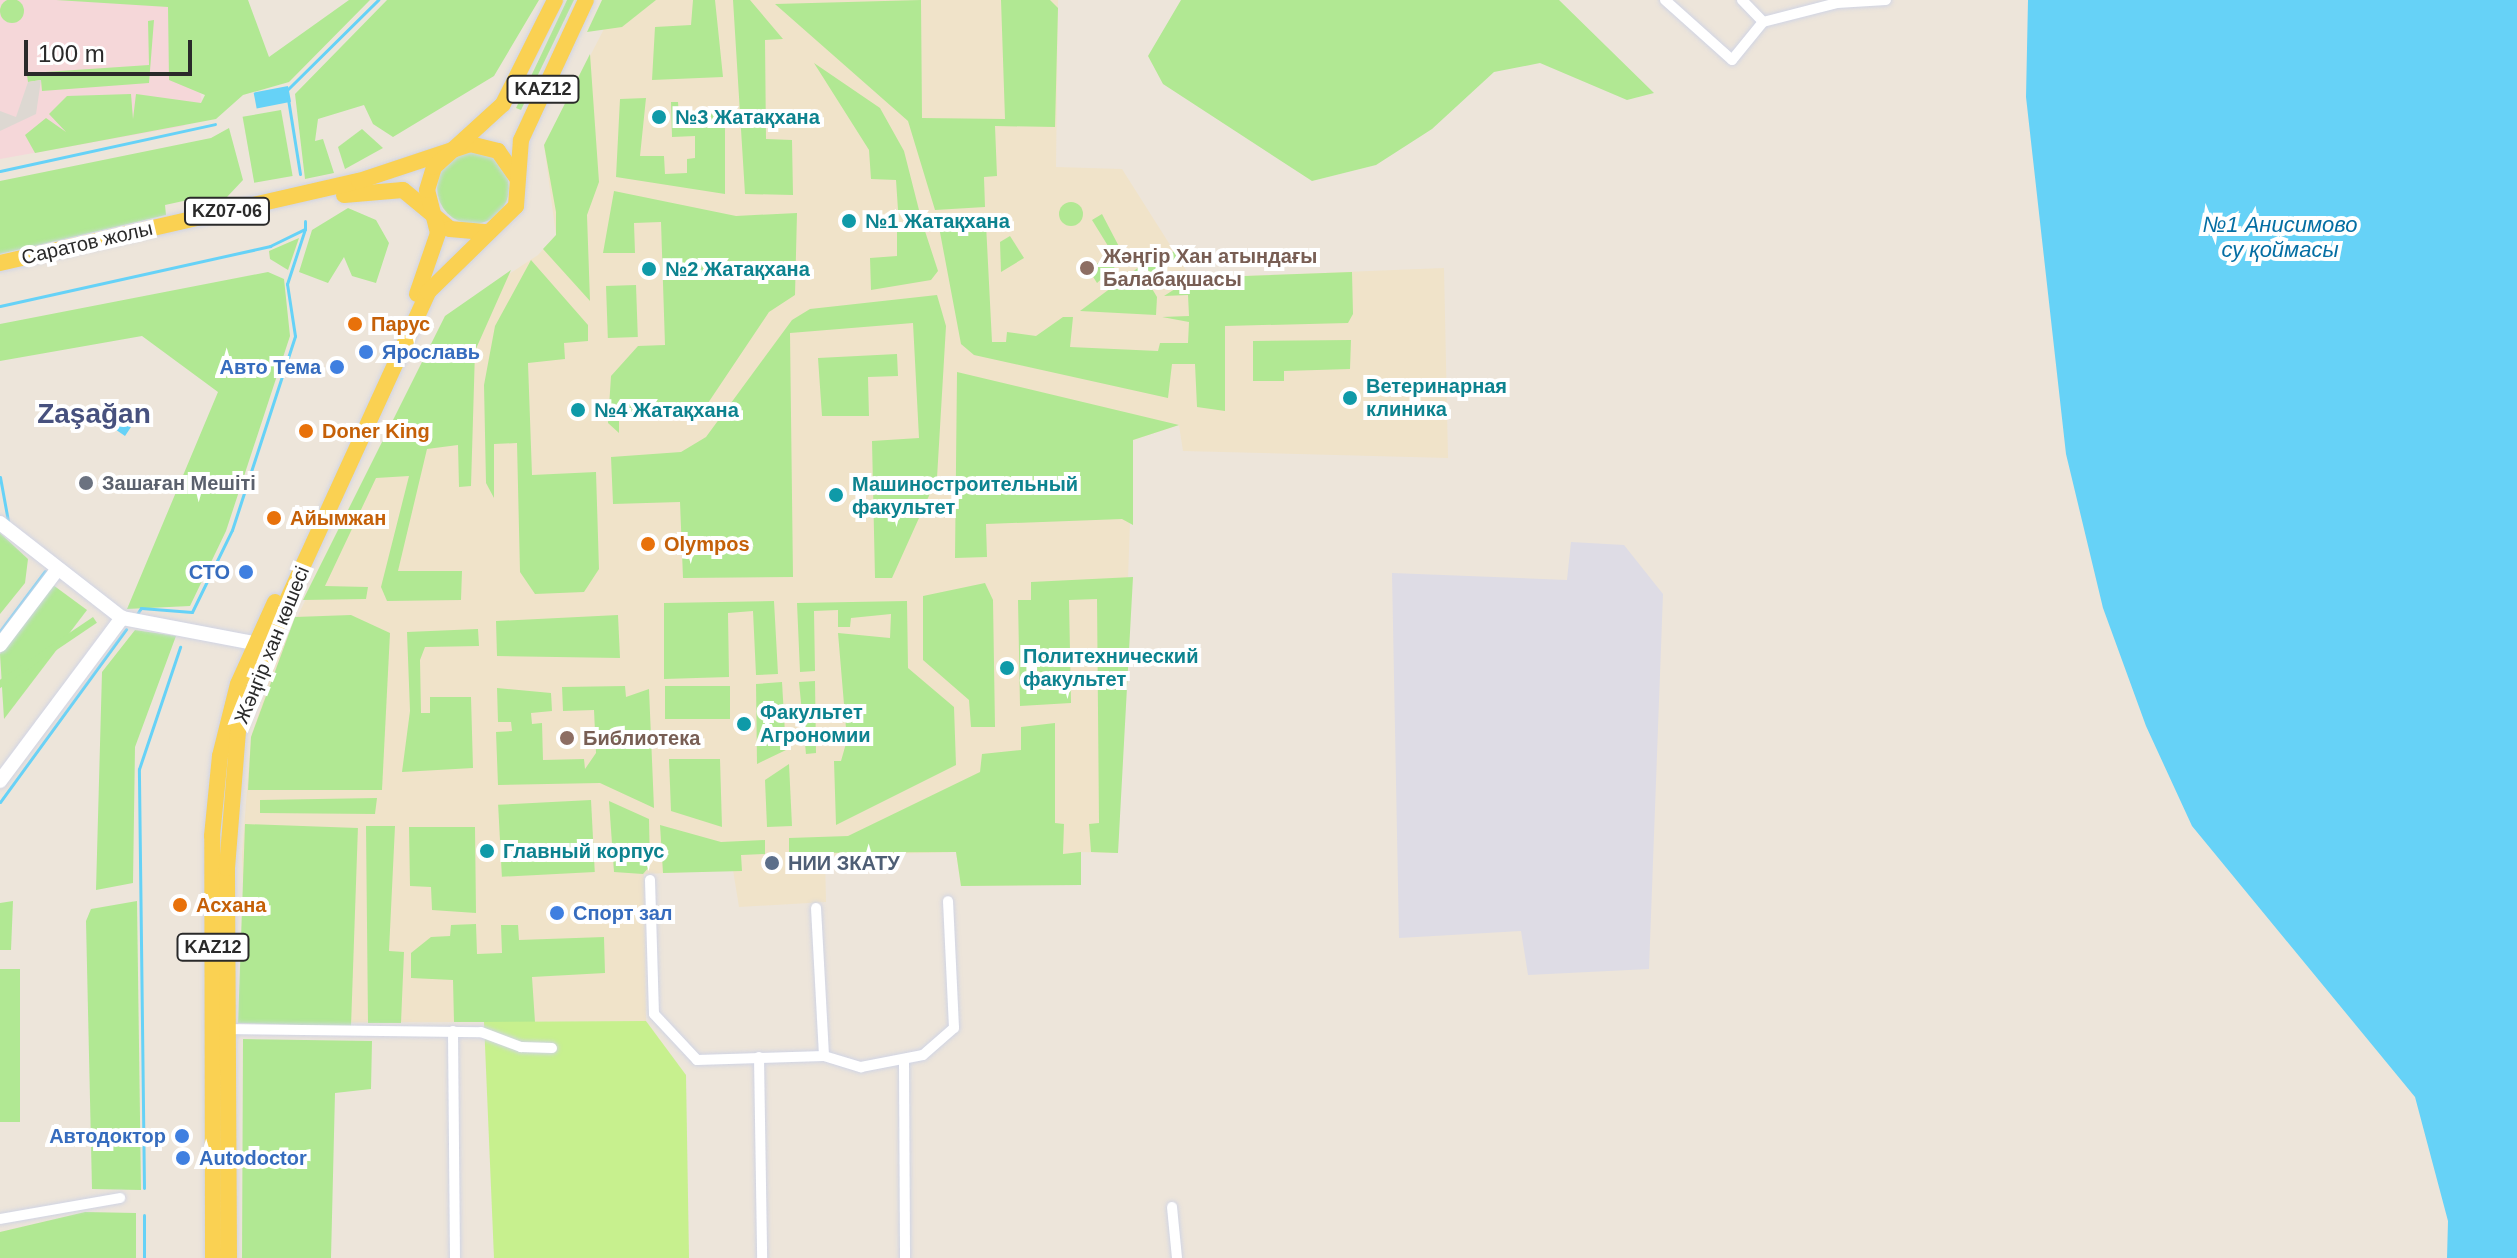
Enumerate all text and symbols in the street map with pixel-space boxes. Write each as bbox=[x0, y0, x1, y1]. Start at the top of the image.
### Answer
scale bar bbox=[28, 24, 196, 74]
text: 100 m bbox=[38, 40, 105, 67]
road number: KAZ12 bbox=[505, 75, 581, 103]
place label: №3 Жатақхана bbox=[675, 105, 820, 129]
marker: №3 Жатақхана bbox=[650, 108, 668, 126]
road number: KZ07-06 bbox=[183, 197, 271, 225]
place label: №1 Жатақхана bbox=[865, 209, 1010, 233]
water label: №1 Анисимово су қоймасы bbox=[2203, 211, 2357, 262]
marker: №1 Жатақхана bbox=[840, 212, 858, 230]
street label: Саратов жолы bbox=[19, 216, 155, 270]
place label: Жәңгір Хан атындағы Балабақшасы bbox=[1103, 244, 1317, 291]
place label: №2 Жатақхана bbox=[665, 257, 810, 281]
marker: Жәңгір Хан атындағы Балабақшасы bbox=[1078, 259, 1096, 277]
marker: №2 Жатақхана bbox=[640, 260, 658, 278]
place label: Парус bbox=[371, 312, 430, 336]
marker: Парус bbox=[346, 315, 364, 333]
place label: Ярославь bbox=[382, 340, 480, 364]
marker: Ярославь bbox=[357, 343, 375, 361]
place label: Авто Тема bbox=[219, 355, 321, 379]
marker: Авто Тема bbox=[328, 358, 346, 376]
place label: Ветеринарная клиника bbox=[1366, 374, 1507, 421]
marker: Ветеринарная клиника bbox=[1341, 389, 1359, 407]
district label: Zaşağan bbox=[37, 397, 151, 431]
place label: №4 Жатақхана bbox=[594, 398, 739, 422]
marker: №4 Жатақхана bbox=[569, 401, 587, 419]
place label: Doner King bbox=[322, 419, 430, 443]
marker: Doner King bbox=[297, 422, 315, 440]
place label: Зашаған Мешіті bbox=[102, 471, 256, 495]
place label: Машиностроительный факультет bbox=[852, 472, 1078, 519]
marker: Зашаған Мешіті bbox=[77, 474, 95, 492]
marker: Машиностроительный факультет bbox=[827, 486, 845, 504]
place label: Айымжан bbox=[290, 506, 386, 530]
marker: Айымжан bbox=[265, 509, 283, 527]
place label: Olympos bbox=[664, 532, 750, 556]
marker: Olympos bbox=[639, 535, 657, 553]
place label: СТО bbox=[189, 560, 230, 584]
street label: Жәңгір хан көшесі bbox=[229, 563, 315, 727]
marker: СТО bbox=[237, 563, 255, 581]
place label: Политехнический факультет bbox=[1023, 644, 1198, 691]
marker: Политехнический факультет bbox=[998, 659, 1016, 677]
place label: Факультет Агрономии bbox=[760, 700, 871, 747]
marker: Факультет Агрономии bbox=[735, 715, 753, 733]
place label: Библиотека bbox=[583, 726, 700, 750]
marker: Библиотека bbox=[558, 729, 576, 747]
place label: Главный корпус bbox=[503, 839, 664, 863]
marker: Главный корпус bbox=[478, 842, 496, 860]
place label: НИИ ЗКАТУ bbox=[788, 851, 900, 875]
marker: НИИ ЗКАТУ bbox=[763, 854, 781, 872]
place label: Асхана bbox=[196, 893, 266, 917]
marker: Асхана bbox=[171, 896, 189, 914]
place label: Спорт зал bbox=[573, 901, 673, 925]
marker: Спорт зал bbox=[548, 904, 566, 922]
road number: KAZ12 bbox=[175, 933, 251, 961]
place label: Автодоктор bbox=[49, 1124, 166, 1148]
marker: Автодоктор bbox=[173, 1127, 191, 1145]
place label: Autodoctor bbox=[199, 1146, 307, 1170]
marker: Autodoctor bbox=[174, 1149, 192, 1167]

